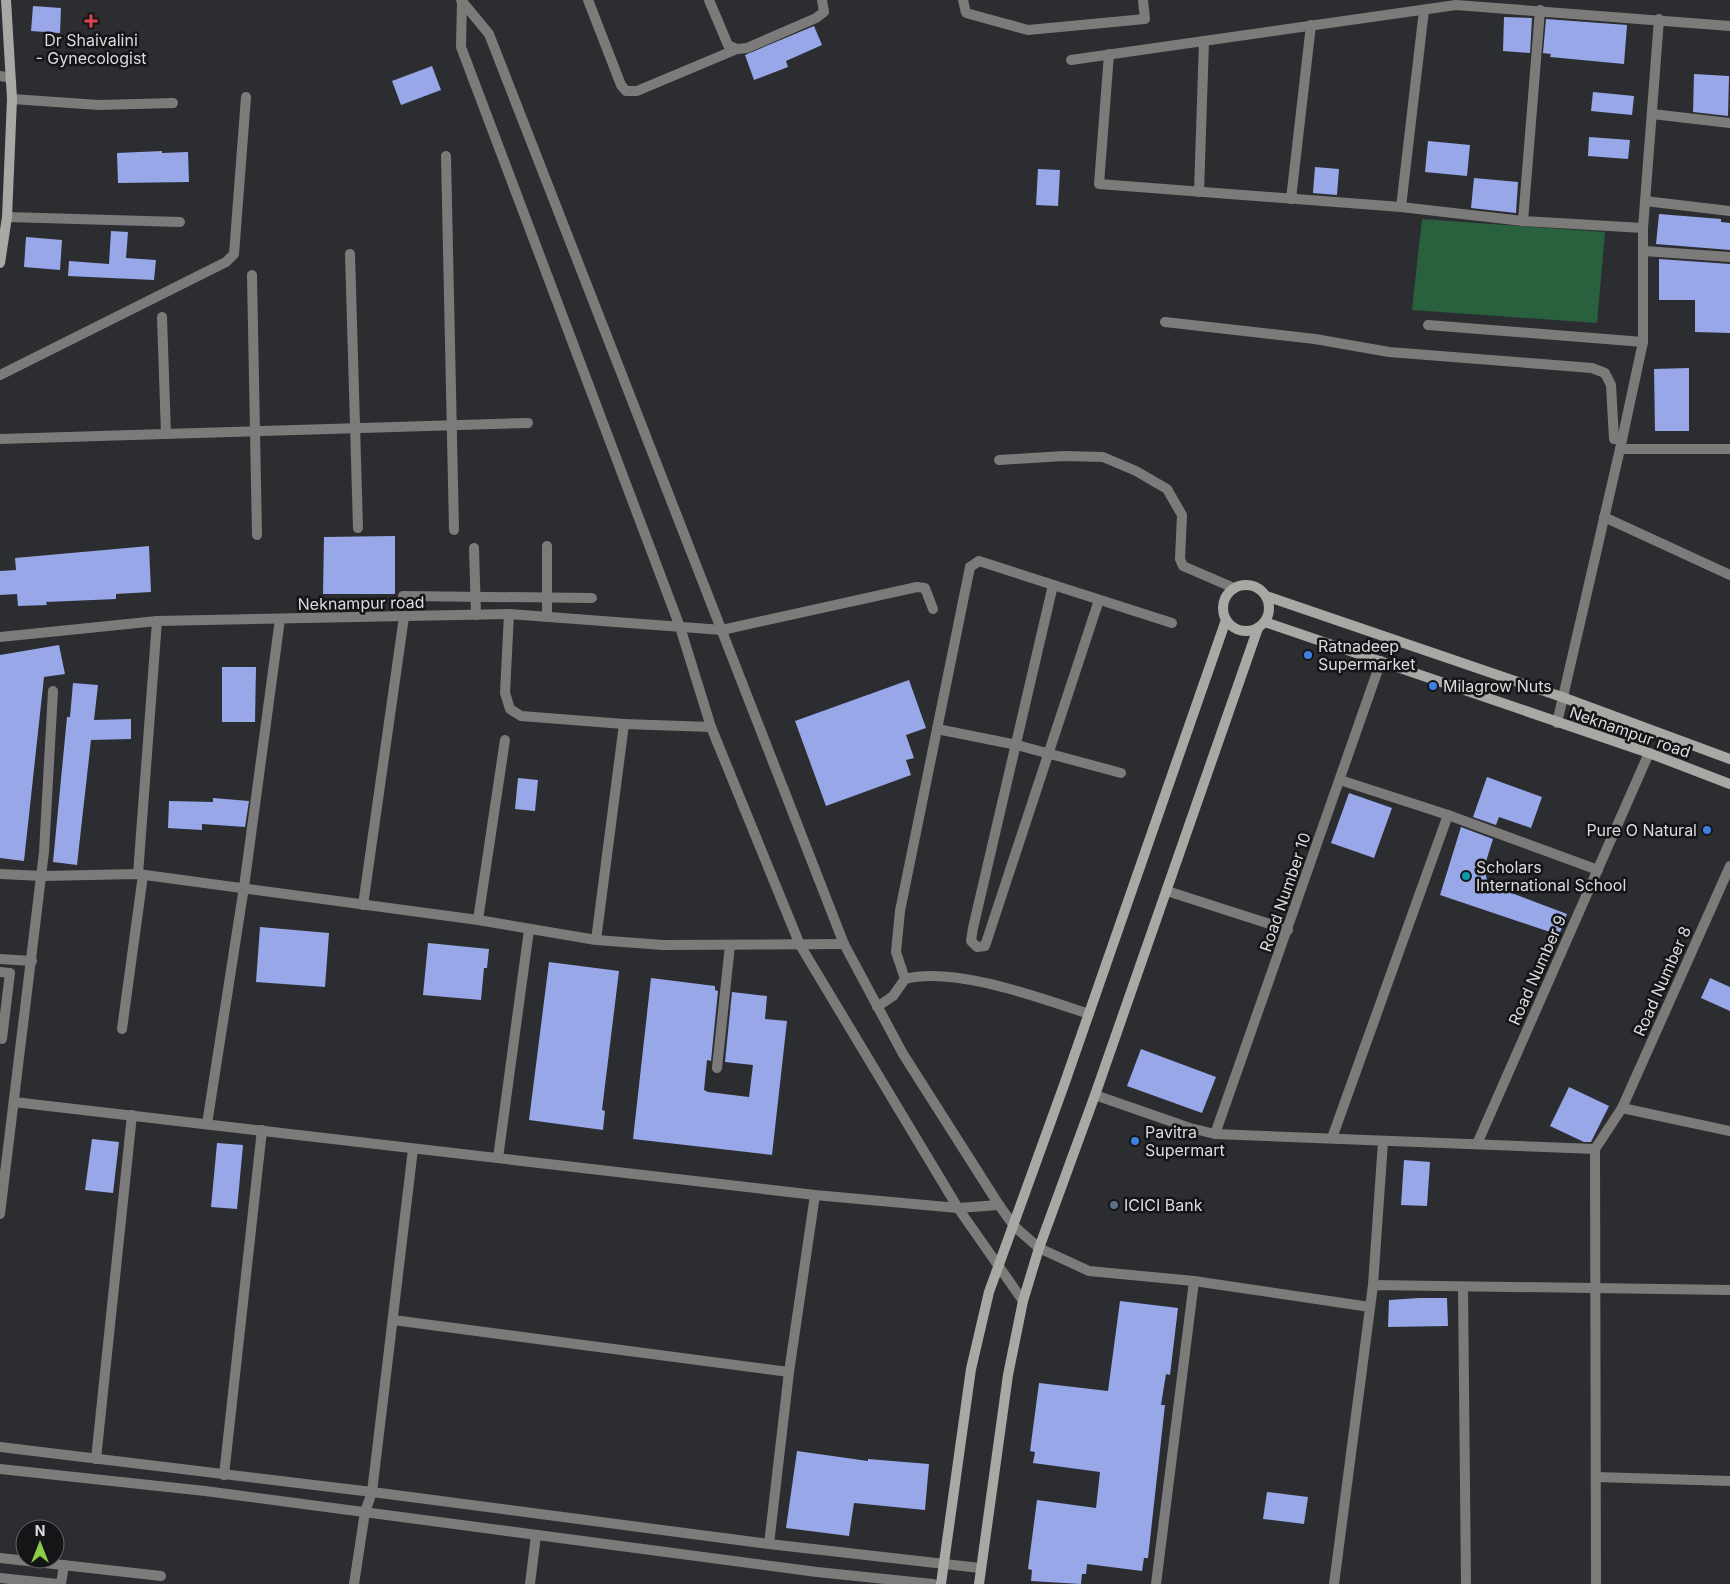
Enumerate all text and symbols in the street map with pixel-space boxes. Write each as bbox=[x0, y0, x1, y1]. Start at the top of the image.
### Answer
marker: Dr Shaivalini - Gynecologist bbox=[84, 14, 98, 28]
place label: Dr Shaivalini - Gynecologist bbox=[35, 30, 147, 68]
street label: Neknampur road bbox=[297, 592, 425, 614]
place label: Ratnadeep Supermarket bbox=[1318, 636, 1415, 674]
marker: Ratnadeep Supermarket bbox=[1302, 649, 1314, 661]
place label: Milagrow Nuts bbox=[1443, 676, 1552, 696]
marker: Milagrow Nuts bbox=[1427, 680, 1439, 692]
street label: Neknampur road bbox=[1567, 702, 1693, 762]
place label: Pure O Natural bbox=[1586, 820, 1697, 840]
marker: Pure O Natural bbox=[1701, 824, 1713, 836]
street label: Road Number 10 bbox=[1255, 830, 1315, 954]
place label: Scholars International School bbox=[1476, 857, 1626, 895]
marker: Scholars International School bbox=[1460, 870, 1472, 882]
street label: Road Number 9 bbox=[1504, 912, 1570, 1028]
street label: Road Number 8 bbox=[1629, 923, 1695, 1039]
place label: Pavitra Supermart bbox=[1145, 1122, 1225, 1160]
marker: Pavitra Supermart bbox=[1129, 1135, 1141, 1147]
place label: ICICI Bank bbox=[1124, 1195, 1203, 1215]
marker: ICICI Bank bbox=[1108, 1199, 1120, 1211]
north arrow bbox=[15, 1519, 65, 1569]
text: N bbox=[35, 1522, 45, 1539]

